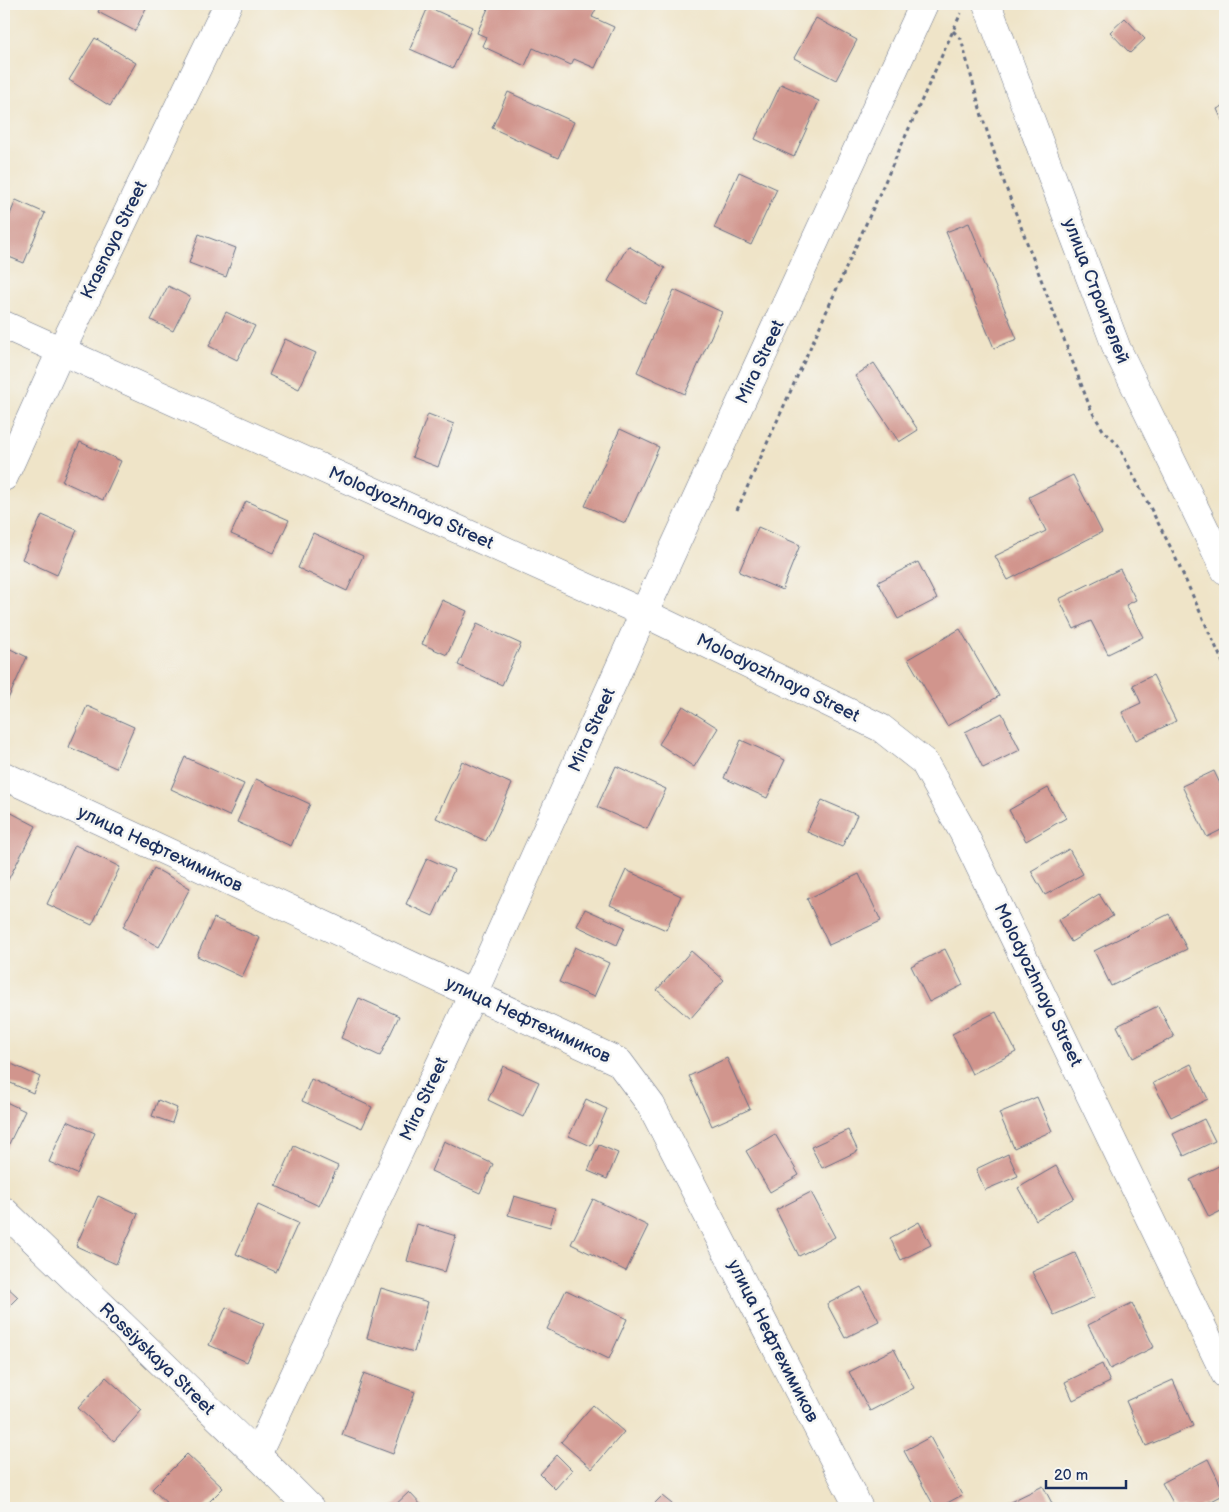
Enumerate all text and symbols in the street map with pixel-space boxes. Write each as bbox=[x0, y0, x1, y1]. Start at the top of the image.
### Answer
street label: Krasnaya Street bbox=[76, 177, 152, 303]
street label: улица Строителей bbox=[1059, 215, 1133, 367]
street label: Mira Street bbox=[731, 316, 789, 407]
street label: Molodyozhnaya Street bbox=[325, 462, 497, 554]
street label: Molodyozhnaya Street bbox=[693, 629, 863, 727]
street label: Mira Street bbox=[564, 684, 620, 775]
street label: улица Нефтехимиков bbox=[74, 802, 246, 897]
street label: Molodyozhnaya Street bbox=[989, 900, 1087, 1070]
street label: улица Нефтехимиков bbox=[442, 973, 614, 1068]
street label: Mira Street bbox=[395, 1053, 453, 1144]
street label: улица Нефтехимиков bbox=[723, 1256, 823, 1426]
street label: Rossiyskaya Street bbox=[95, 1299, 219, 1420]
scale bar bbox=[1046, 1457, 1126, 1489]
text: 20 m bbox=[1054, 1466, 1088, 1485]

